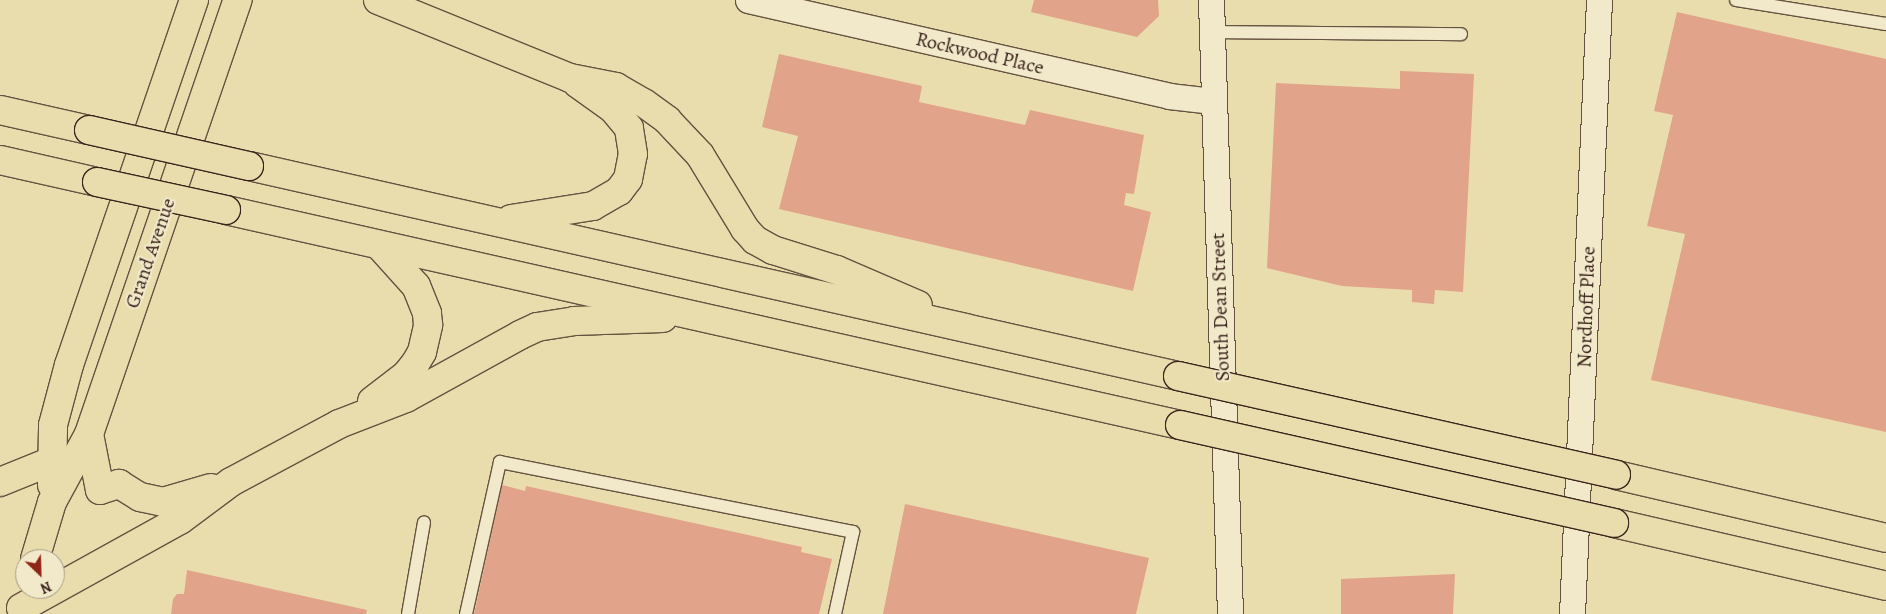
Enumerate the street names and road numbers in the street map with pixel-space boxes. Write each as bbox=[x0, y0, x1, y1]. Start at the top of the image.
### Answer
street label: Rockwood Place bbox=[914, 27, 1046, 79]
street label: Grand Avenue bbox=[120, 195, 180, 311]
street label: South Dean Street bbox=[1205, 232, 1235, 382]
street label: Nordhoff Place bbox=[1572, 246, 1600, 368]

